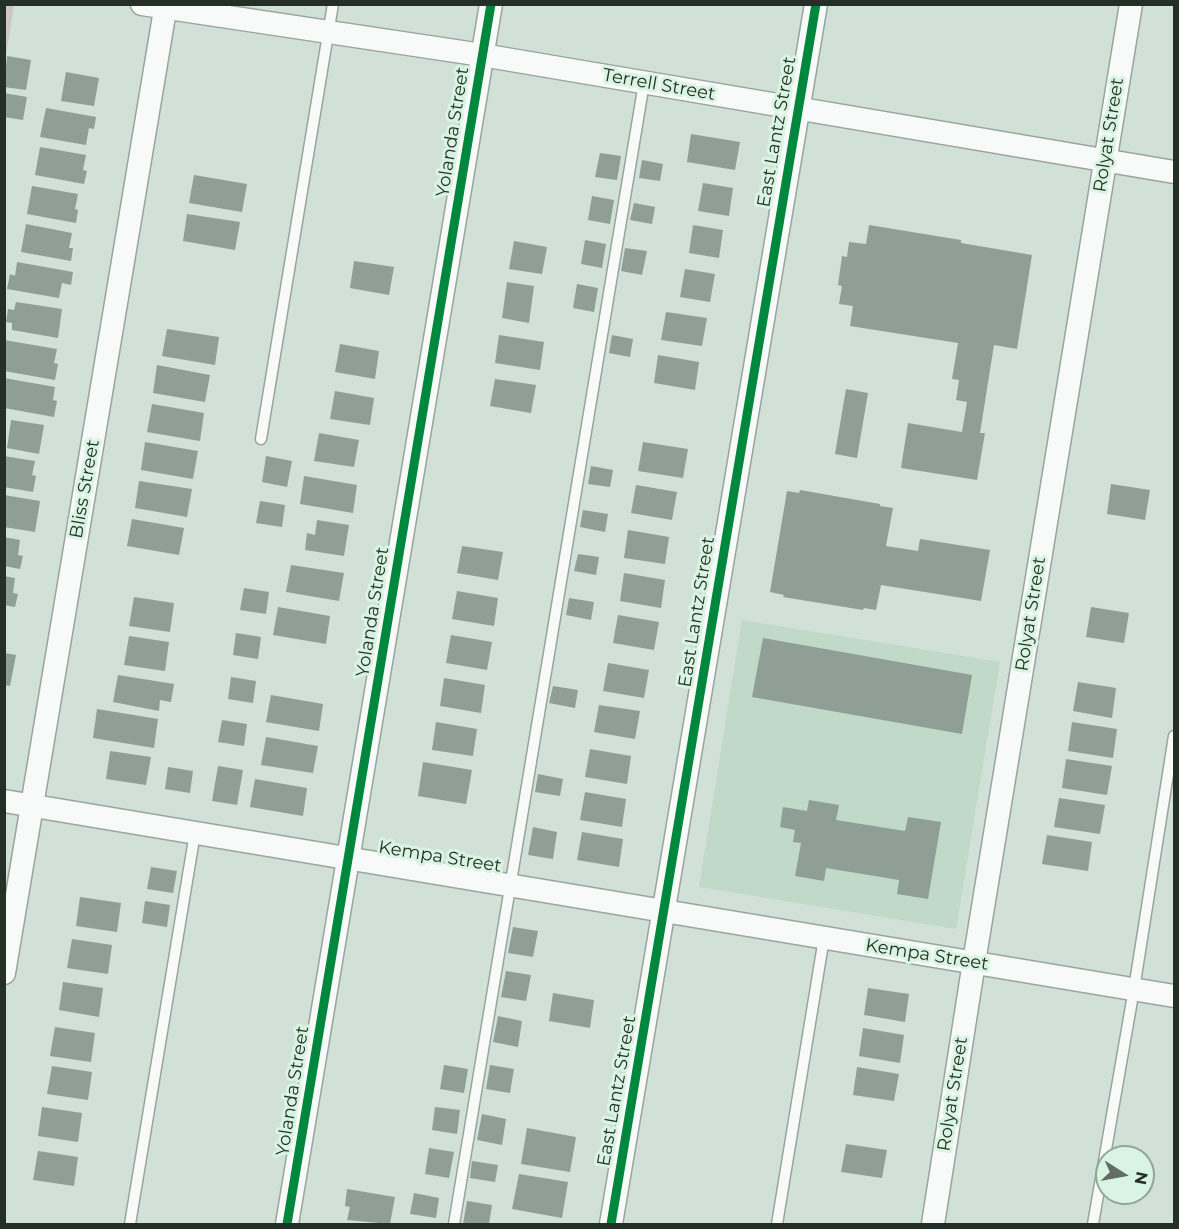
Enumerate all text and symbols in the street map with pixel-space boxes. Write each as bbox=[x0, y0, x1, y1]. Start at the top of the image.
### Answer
street label: East Lantz Street bbox=[753, 55, 801, 209]
street label: Terrell Street bbox=[601, 64, 717, 106]
street label: Yolanda Street bbox=[432, 66, 474, 198]
street label: Rolyat Street bbox=[1089, 76, 1129, 194]
street label: Bliss Street bbox=[66, 438, 104, 540]
street label: East Lantz Street bbox=[674, 535, 720, 689]
street label: Yolanda Street bbox=[352, 546, 394, 678]
street label: Rolyat Street bbox=[1011, 555, 1051, 673]
street label: Kempa Street bbox=[377, 837, 503, 877]
street label: Kempa Street bbox=[864, 935, 990, 975]
street label: East Lantz Street bbox=[593, 1014, 641, 1168]
street label: Yolanda Street bbox=[272, 1025, 314, 1157]
street label: Rolyat Street bbox=[933, 1035, 973, 1153]
north arrow bbox=[1095, 1145, 1155, 1205]
text: N bbox=[1131, 1170, 1152, 1186]

